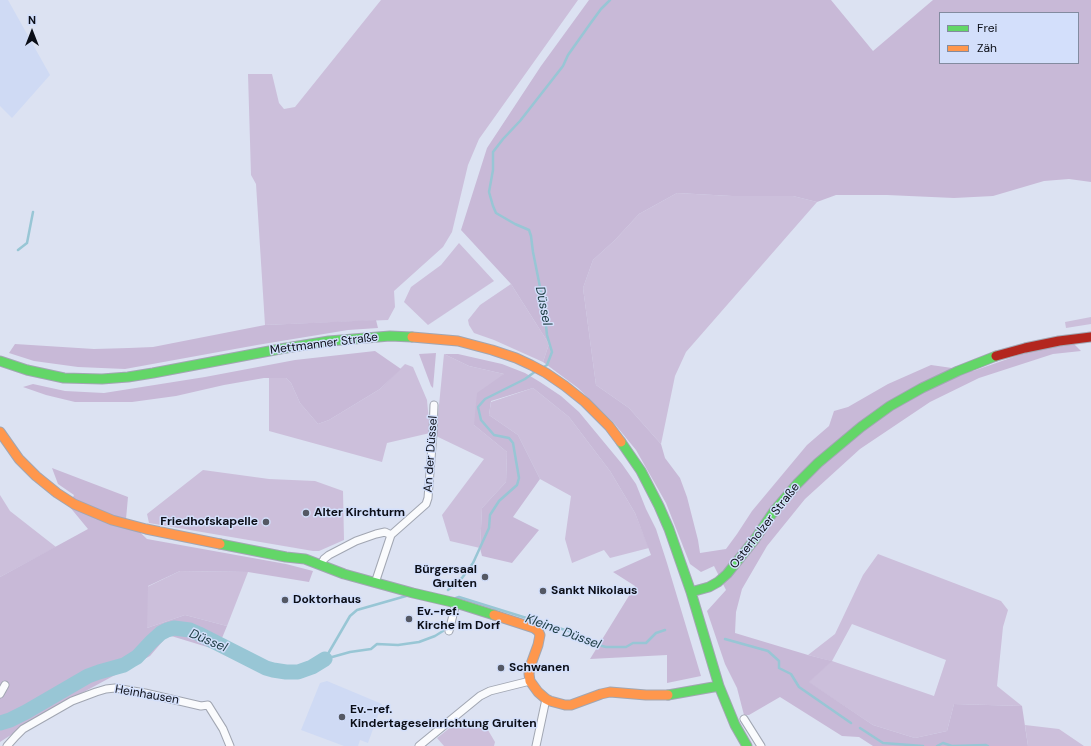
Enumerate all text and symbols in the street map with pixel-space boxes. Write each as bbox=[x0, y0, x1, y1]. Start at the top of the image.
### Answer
north arrow bbox=[12, 12, 52, 52]
legend bbox=[939, 12, 1079, 64]
text: N bbox=[28, 13, 36, 27]
text: Frei bbox=[977, 20, 997, 36]
text: Zäh bbox=[977, 40, 997, 56]
water label: Düssel bbox=[532, 285, 554, 327]
street label: Mettmanner Straße bbox=[269, 330, 379, 358]
street label: An der Düssel bbox=[421, 415, 441, 493]
street label: Osterholzer Straße bbox=[727, 480, 803, 572]
place label: Alter Kirchturm bbox=[314, 506, 405, 520]
marker: Alter Kirchturm bbox=[301, 508, 311, 518]
place label: Friedhofskapelle bbox=[160, 515, 258, 529]
marker: Friedhofskapelle bbox=[261, 517, 271, 527]
place label: Bürgersaal Gruiten bbox=[414, 563, 477, 591]
marker: Bürgersaal Gruiten bbox=[480, 572, 490, 582]
place label: Sankt Nikolaus bbox=[551, 584, 637, 598]
marker: Sankt Nikolaus bbox=[538, 586, 548, 596]
place label: Doktorhaus bbox=[293, 593, 361, 607]
marker: Doktorhaus bbox=[280, 595, 290, 605]
place label: Ev.-ref. Kirche im Dorf bbox=[417, 605, 500, 633]
water label: Kleine Düssel bbox=[523, 611, 603, 653]
marker: Ev.-ref. Kirche im Dorf bbox=[404, 614, 414, 624]
water label: Düssel bbox=[187, 626, 229, 656]
place label: Schwanen bbox=[509, 661, 570, 675]
marker: Schwanen bbox=[496, 663, 506, 673]
street label: Heinhausen bbox=[114, 682, 180, 708]
place label: Ev.-ref. Kindertageseinrichtung Gruiten bbox=[350, 703, 537, 731]
marker: Ev.-ref. Kindertageseinrichtung Gruiten bbox=[337, 712, 347, 722]

